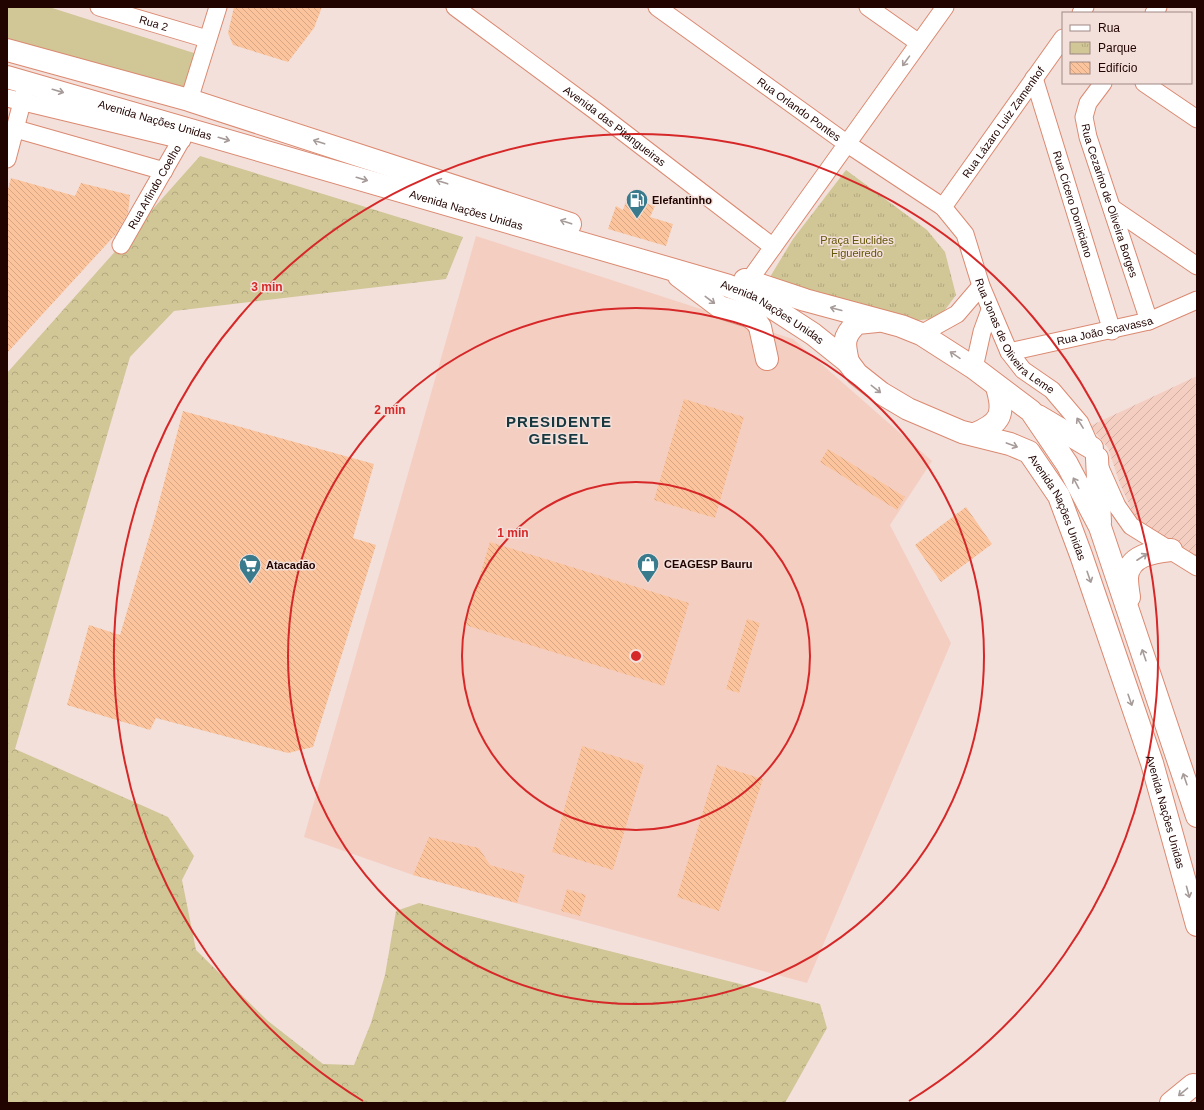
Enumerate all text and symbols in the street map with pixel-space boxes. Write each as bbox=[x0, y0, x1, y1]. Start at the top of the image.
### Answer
legend bbox=[1062, 12, 1192, 84]
street label: Rua 2 bbox=[138, 13, 169, 33]
text: Rua bbox=[1098, 21, 1120, 35]
text: Parque bbox=[1098, 41, 1137, 55]
one-way arrow bbox=[902, 56, 910, 67]
text: Edifício bbox=[1098, 61, 1138, 75]
street label: Rua Lázaro Luiz Zamenhof bbox=[960, 64, 1047, 180]
street label: Rua Orlando Pontes bbox=[755, 75, 843, 144]
street label: Avenida das Pitangueiras bbox=[561, 83, 668, 169]
one-way arrow bbox=[51, 88, 64, 96]
street label: Avenida Nações Unidas bbox=[97, 98, 213, 142]
street label: Rua Cezarino de Oliveira Borges bbox=[1079, 123, 1140, 279]
one-way arrow bbox=[217, 136, 230, 143]
one-way arrow bbox=[312, 138, 325, 145]
street label: Rua Arlindo Coelho bbox=[126, 143, 183, 231]
street label: Rua Cícero Domiciano bbox=[1051, 149, 1095, 259]
one-way arrow bbox=[355, 175, 368, 183]
one-way arrow bbox=[437, 178, 449, 186]
fuel station icon: Elefantinho bbox=[624, 187, 650, 220]
street label: Avenida Nações Unidas bbox=[408, 188, 525, 232]
place label: Elefantinho bbox=[652, 194, 712, 206]
one-way arrow bbox=[560, 218, 572, 226]
park label: Praça Euclides Figueiredo bbox=[820, 234, 894, 259]
street label: Rua Jonas de Oliveira Leme bbox=[973, 277, 1057, 396]
street label: Avenida Nações Unidas bbox=[719, 278, 826, 346]
text: 3 min bbox=[251, 280, 283, 294]
one-way arrow bbox=[705, 296, 716, 304]
one-way arrow bbox=[830, 305, 843, 312]
street label: Rua João Scavassa bbox=[1056, 314, 1155, 347]
one-way arrow bbox=[950, 351, 961, 359]
one-way arrow bbox=[871, 385, 882, 393]
text: 2 min bbox=[374, 403, 406, 417]
district label: PRESIDENTE GEISEL bbox=[506, 413, 612, 447]
one-way arrow bbox=[1075, 418, 1084, 429]
one-way arrow bbox=[1005, 442, 1018, 449]
street label: Avenida Nações Unidas bbox=[1026, 452, 1088, 562]
one-way arrow bbox=[1072, 477, 1080, 489]
text: 1 min bbox=[497, 526, 529, 540]
shop icon: CEAGESP Bauru bbox=[635, 551, 661, 584]
supermarket icon: Atacadão bbox=[237, 552, 263, 585]
one-way arrow bbox=[1136, 553, 1147, 561]
place label: CEAGESP Bauru bbox=[664, 558, 752, 570]
place label: Atacadão bbox=[266, 559, 316, 571]
one-way arrow bbox=[1086, 570, 1093, 583]
centre of rings bbox=[629, 649, 643, 663]
one-way arrow bbox=[1140, 649, 1147, 662]
one-way arrow bbox=[1127, 694, 1135, 706]
street label: Avenida Nações Unidas bbox=[1144, 753, 1187, 870]
one-way arrow bbox=[1181, 773, 1189, 785]
one-way arrow bbox=[1185, 885, 1192, 898]
one-way arrow bbox=[1178, 1088, 1189, 1097]

